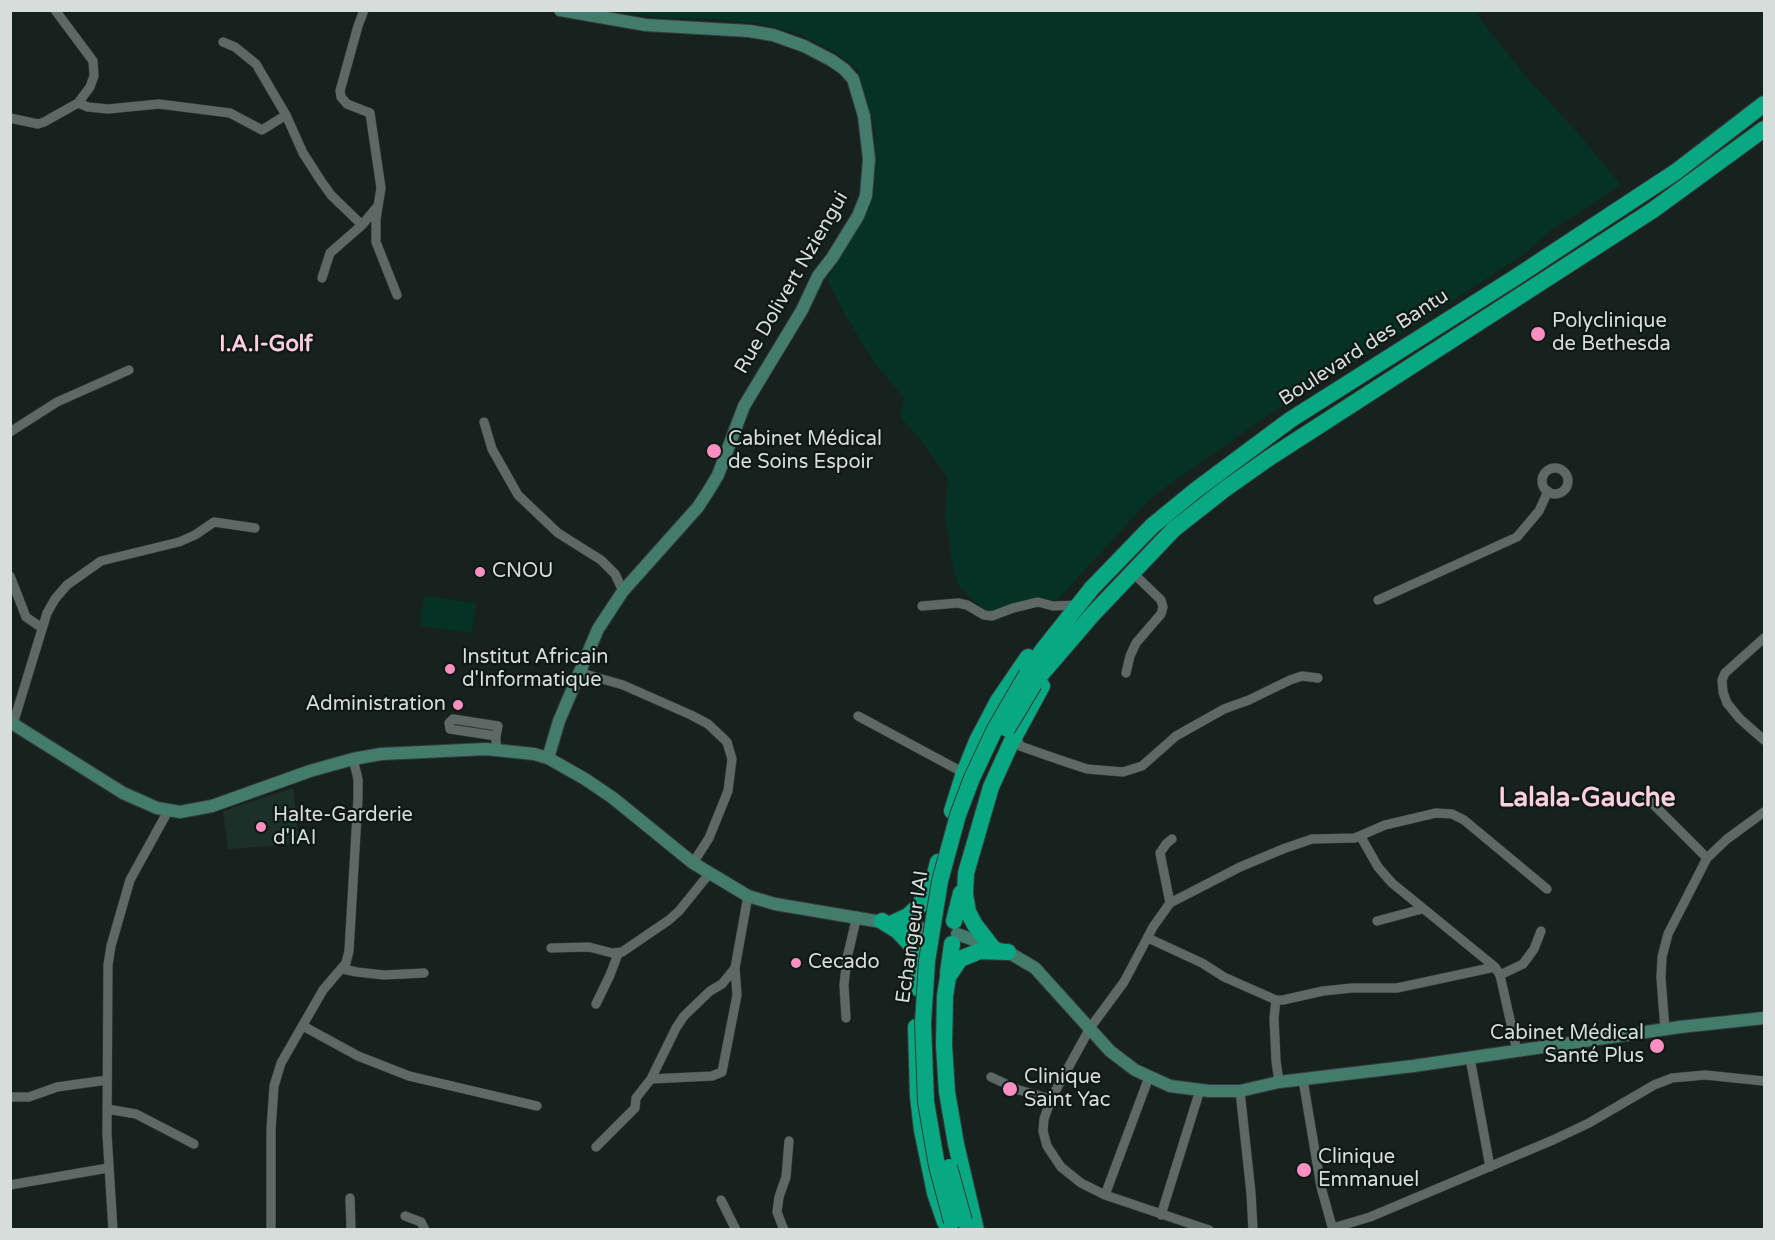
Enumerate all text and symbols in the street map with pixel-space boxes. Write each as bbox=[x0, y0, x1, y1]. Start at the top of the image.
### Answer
street label: Rue Dolivert Nziengui bbox=[730, 188, 854, 378]
street label: Boulevard des Bantu bbox=[1275, 284, 1453, 412]
place label: Polyclinique de Bethesda bbox=[1552, 310, 1671, 357]
marker: Polyclinique de Bethesda bbox=[1529, 325, 1547, 343]
district label: I.A.I-Golf bbox=[219, 332, 313, 358]
place label: Cabinet Médical de Soins Espoir bbox=[728, 428, 882, 475]
marker: Cabinet Médical de Soins Espoir bbox=[705, 442, 723, 460]
place label: CNOU bbox=[492, 560, 553, 584]
marker: CNOU bbox=[473, 565, 487, 579]
place label: Institut Africain d'Informatique bbox=[462, 646, 608, 693]
marker: Institut Africain d'Informatique bbox=[443, 662, 457, 676]
place label: Administration bbox=[305, 693, 446, 717]
marker: Administration bbox=[451, 698, 465, 712]
district label: Lalala-Gauche bbox=[1499, 783, 1675, 815]
place label: Halte-Garderie d'IAI bbox=[273, 804, 413, 851]
marker: Halte-Garderie d'IAI bbox=[254, 820, 268, 834]
street label: Echangeur IAI bbox=[892, 869, 934, 1005]
place label: Cecado bbox=[808, 951, 880, 975]
marker: Cecado bbox=[789, 956, 803, 970]
place label: Cabinet Médical Santé Plus bbox=[1490, 1022, 1644, 1069]
marker: Cabinet Médical Santé Plus bbox=[1648, 1037, 1666, 1055]
place label: Clinique Saint Yac bbox=[1024, 1066, 1110, 1113]
marker: Clinique Saint Yac bbox=[1001, 1080, 1019, 1098]
place label: Clinique Emmanuel bbox=[1318, 1146, 1419, 1193]
marker: Clinique Emmanuel bbox=[1295, 1161, 1313, 1179]

